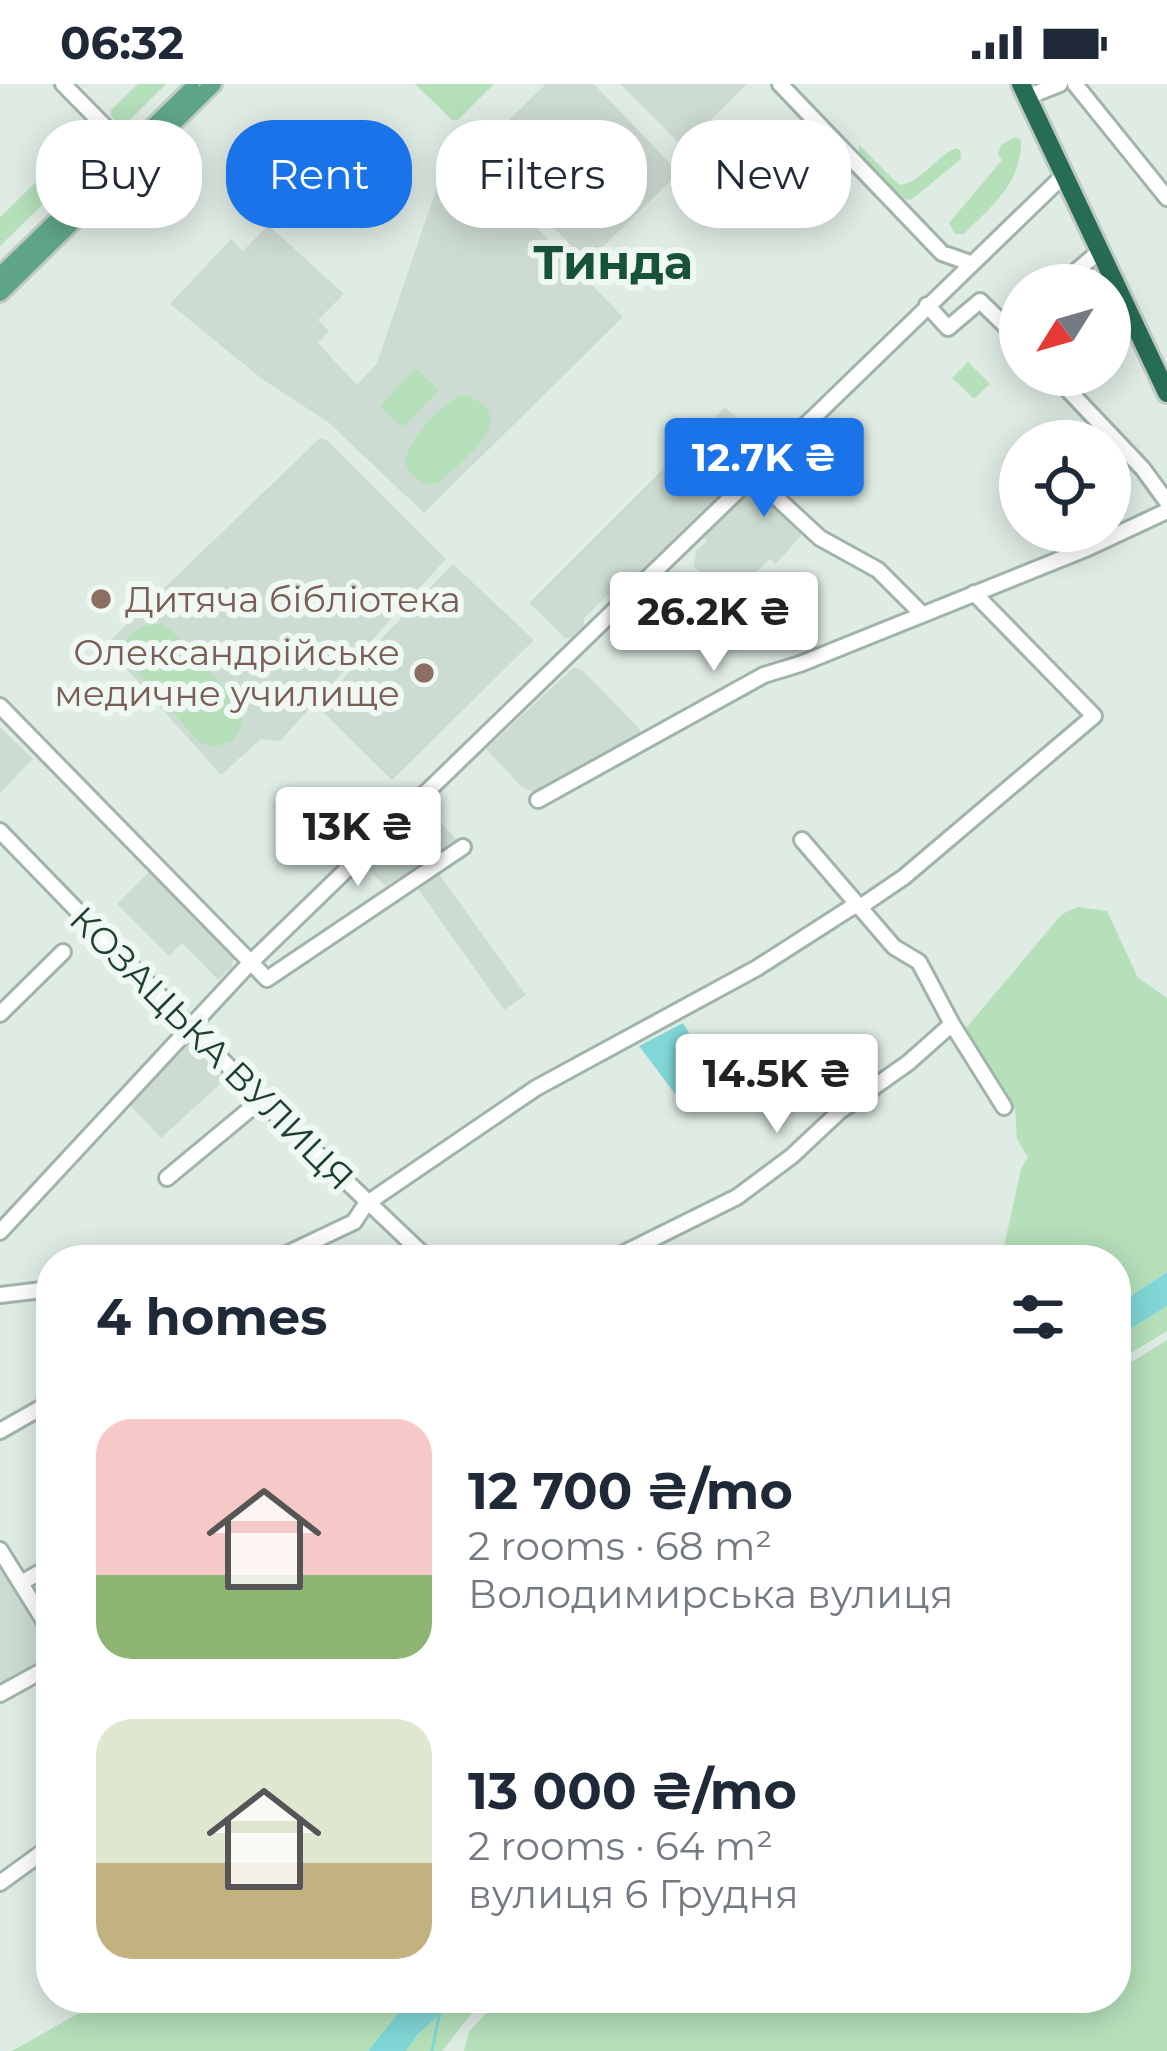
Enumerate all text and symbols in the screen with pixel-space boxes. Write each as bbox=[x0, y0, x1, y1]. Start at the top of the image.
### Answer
text: 06:32 bbox=[60, 15, 184, 70]
chip: Buy bbox=[36, 120, 202, 228]
chip: Rent bbox=[226, 120, 412, 228]
chip: Filters bbox=[436, 120, 647, 228]
chip: New bbox=[671, 120, 851, 228]
district label: Тинда bbox=[533, 233, 693, 291]
north arrow bbox=[999, 264, 1131, 396]
map controls bbox=[999, 264, 1131, 552]
pin: 12.7K ₴ bbox=[653, 418, 875, 520]
button: locate bbox=[999, 420, 1131, 552]
text: 12.7K ₴ bbox=[692, 433, 836, 481]
pin: 26.2K ₴ bbox=[603, 572, 825, 674]
place label: Дитяча бібліотека bbox=[125, 577, 461, 621]
marker: Дитяча бібліотека bbox=[88, 586, 114, 612]
text: 26.2K ₴ bbox=[637, 587, 791, 635]
place label: Олександрійське медичне училище bbox=[54, 630, 400, 715]
marker: Олександрійське медичне училище bbox=[411, 660, 437, 686]
pin: 13K ₴ bbox=[274, 787, 442, 889]
text: 13K ₴ bbox=[303, 802, 413, 850]
street label: КОЗАЦЬКА ВУЛИЦЯ bbox=[61, 897, 363, 1199]
pin: 14.5K ₴ bbox=[666, 1034, 888, 1136]
text: 14.5K ₴ bbox=[703, 1049, 851, 1097]
icon: filters bbox=[1005, 1284, 1071, 1350]
text: 4 homes bbox=[96, 1286, 327, 1348]
text: 12 700 ₴/mo bbox=[468, 1460, 793, 1522]
icon: home bbox=[192, 1467, 336, 1611]
text: 2 rooms · 68 m² bbox=[468, 1522, 772, 1570]
text: Володимирська вулиця bbox=[468, 1570, 953, 1618]
text: 13 000 ₴/mo bbox=[468, 1760, 797, 1822]
icon: home bbox=[192, 1767, 336, 1911]
text: 2 rooms · 64 m² bbox=[468, 1822, 773, 1870]
text: вулиця 6 Грудня bbox=[468, 1870, 799, 1918]

